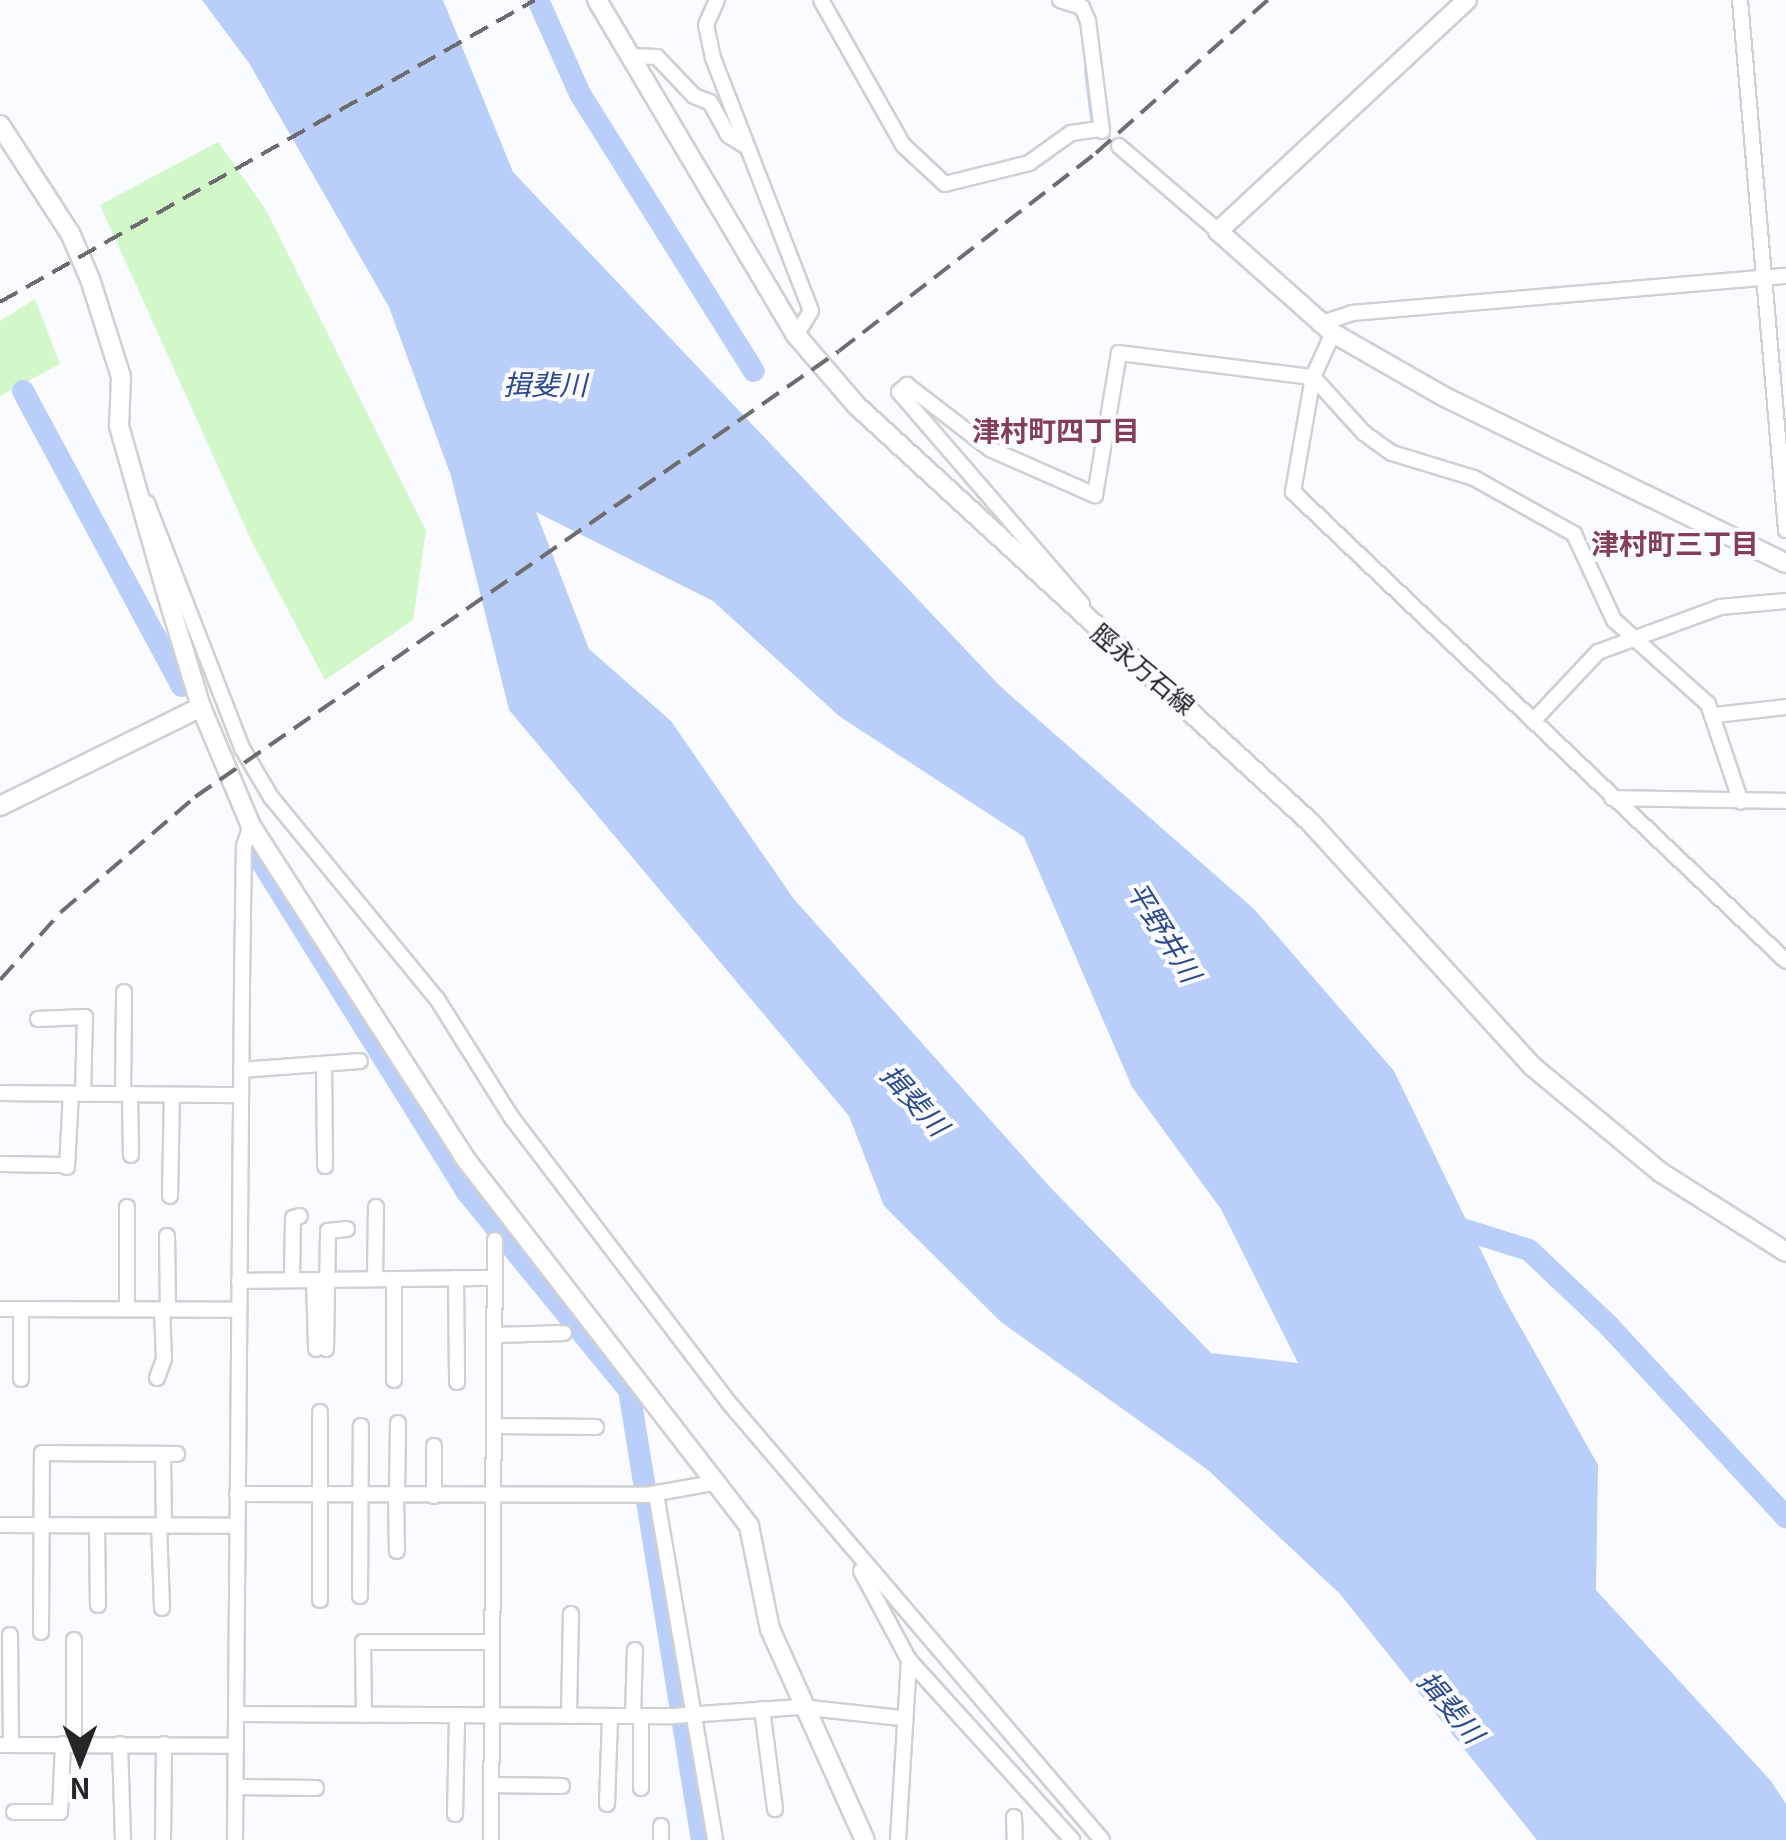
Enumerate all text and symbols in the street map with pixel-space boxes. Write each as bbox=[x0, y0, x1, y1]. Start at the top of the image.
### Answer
water label: 揖斐川 bbox=[503, 366, 587, 400]
district label: 津村町四丁目 bbox=[972, 412, 1140, 446]
district label: 津村町三丁目 bbox=[1591, 525, 1759, 559]
street label: 脛永万石線 bbox=[1086, 616, 1202, 720]
water label: 平野井川 bbox=[1121, 875, 1209, 987]
water label: 揖斐川 bbox=[875, 1057, 957, 1141]
water label: 揖斐川 bbox=[1412, 1663, 1492, 1749]
north arrow bbox=[30, 1710, 130, 1810]
text: N bbox=[70, 1770, 91, 1810]

